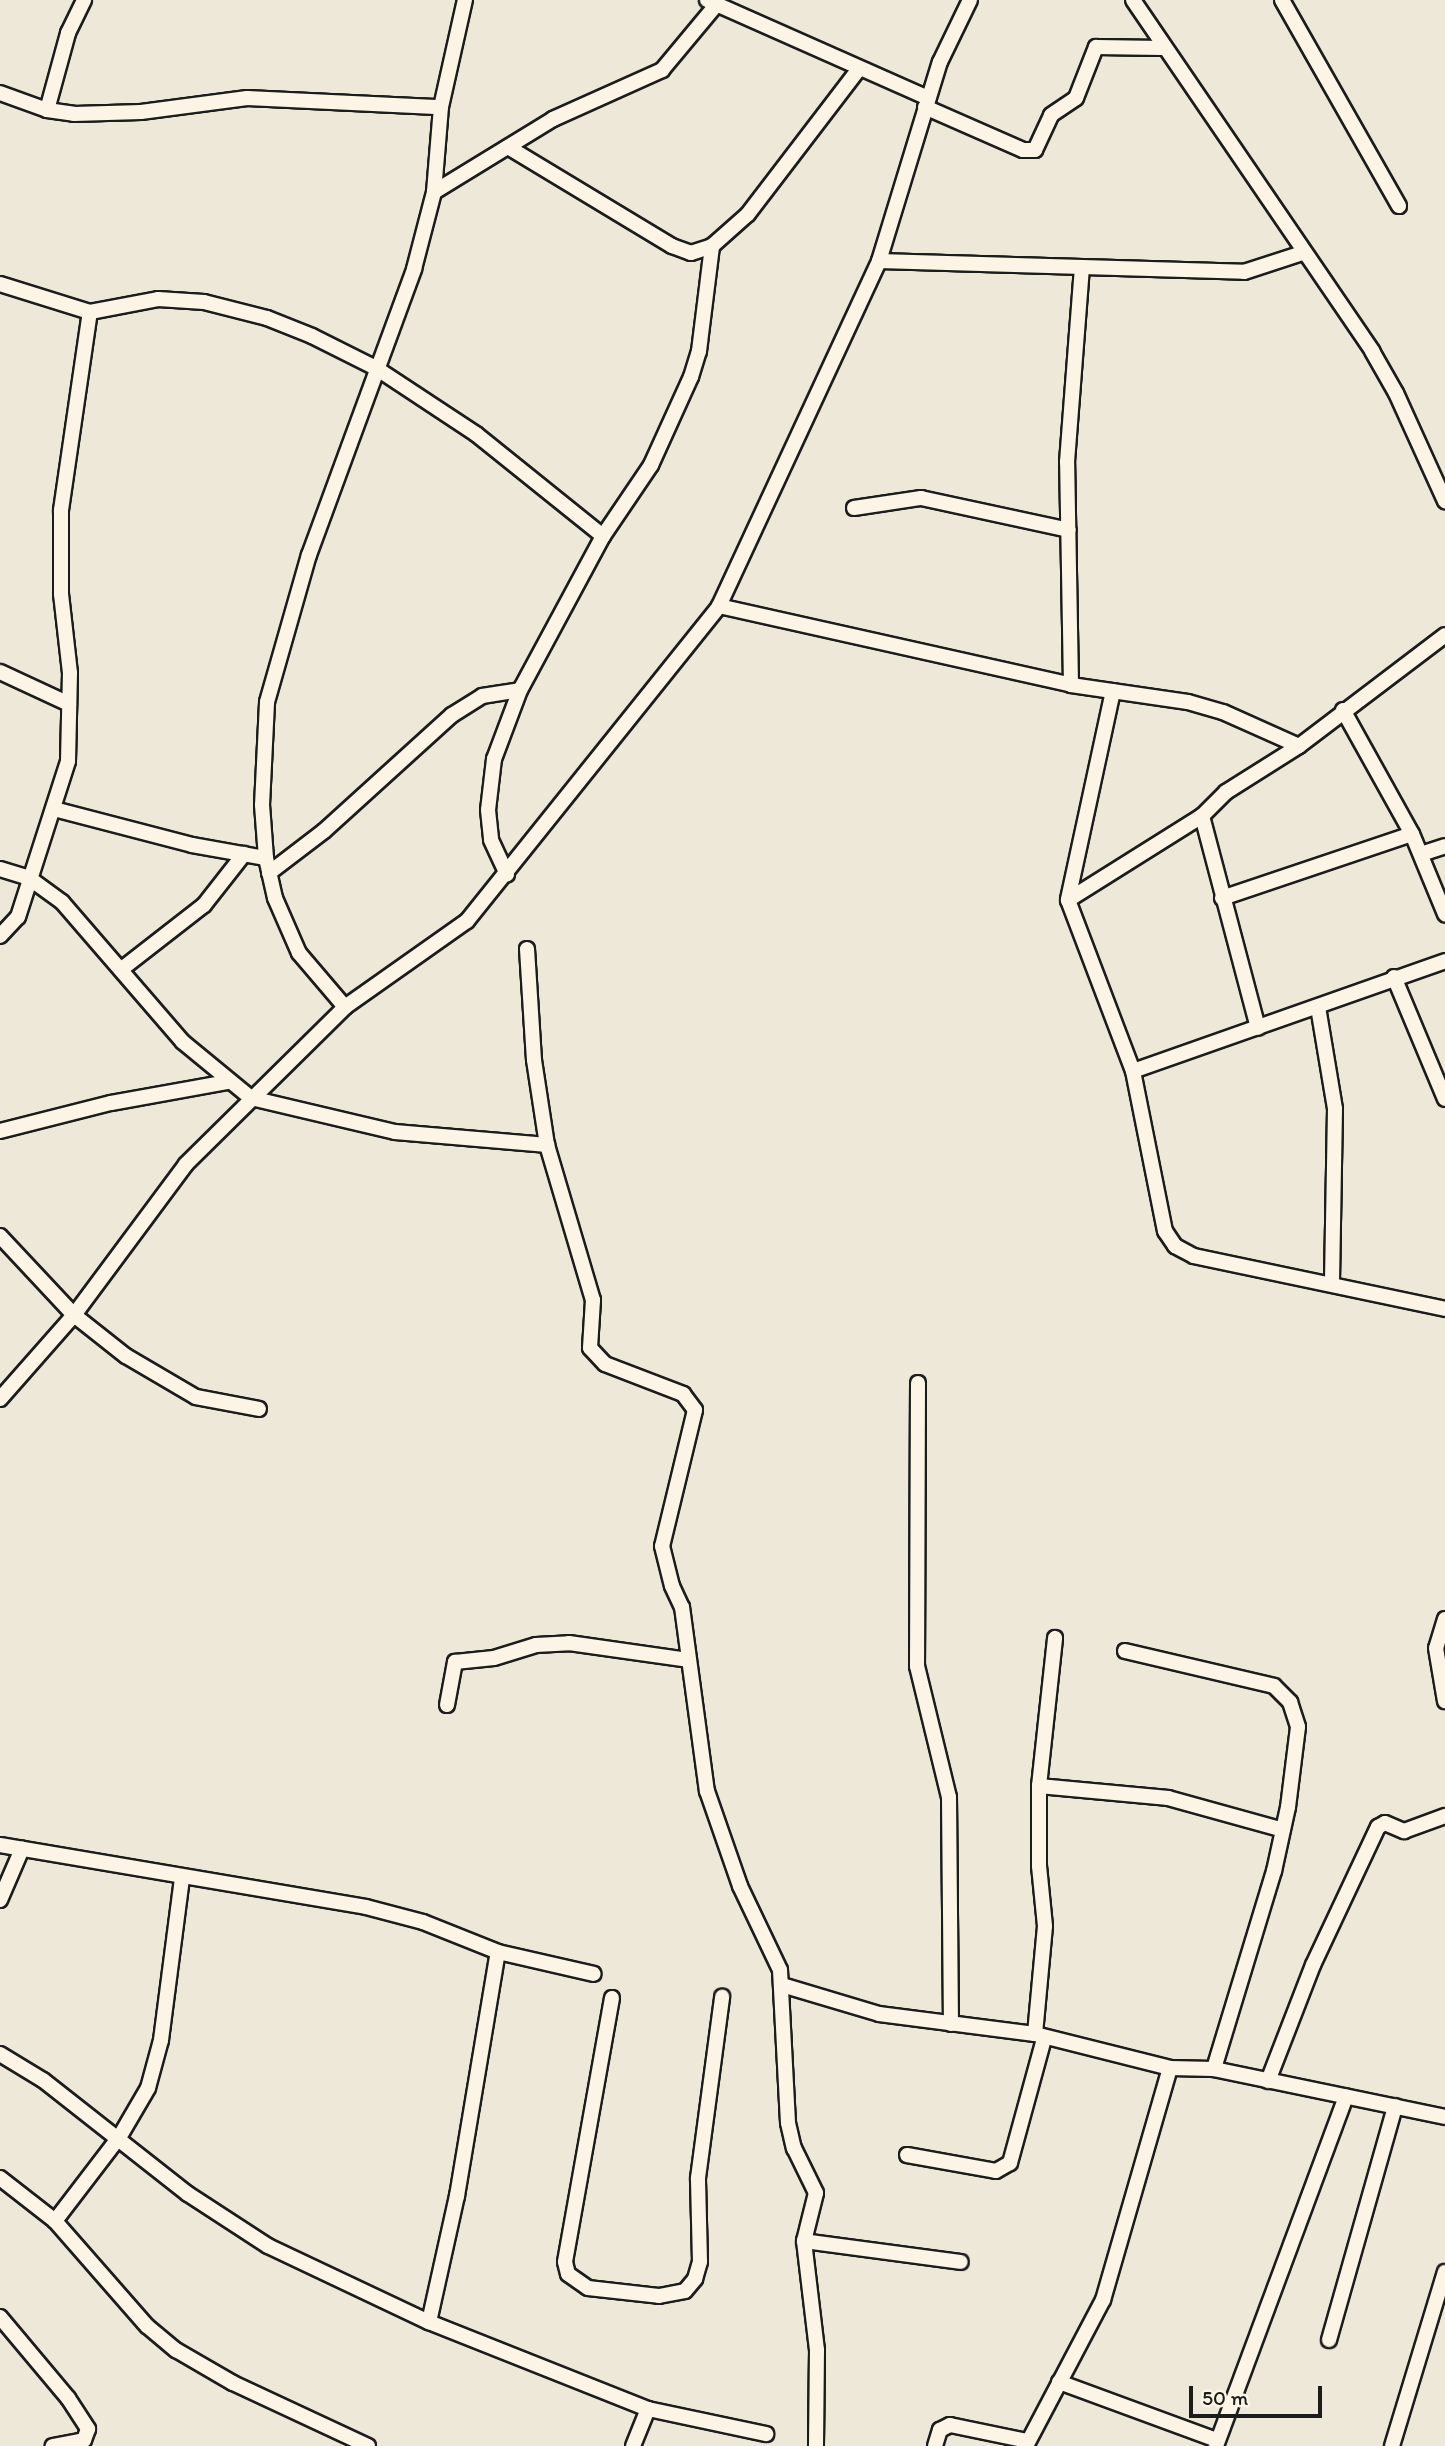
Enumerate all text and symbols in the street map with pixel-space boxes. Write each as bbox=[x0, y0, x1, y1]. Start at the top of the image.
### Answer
scale bar bbox=[1193, 2372, 1326, 2416]
text: 50 m bbox=[1202, 2385, 1248, 2410]

